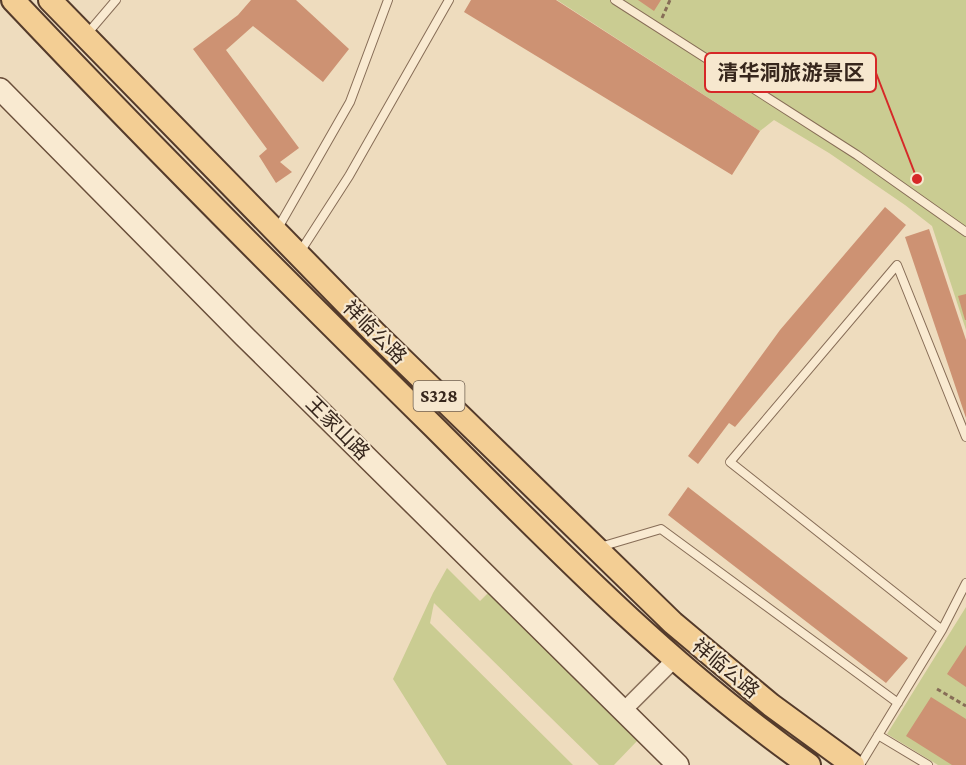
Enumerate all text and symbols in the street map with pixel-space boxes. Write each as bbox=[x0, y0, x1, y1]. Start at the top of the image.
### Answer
callout: 清华洞旅游景区 bbox=[705, 53, 876, 92]
text: 清华洞旅游景区 bbox=[718, 61, 865, 85]
street label: 祥临公路 bbox=[339, 296, 411, 368]
road number: S328 bbox=[414, 381, 464, 411]
street label: 王家山路 bbox=[302, 392, 374, 464]
street label: 祥临公路 bbox=[688, 634, 764, 702]

